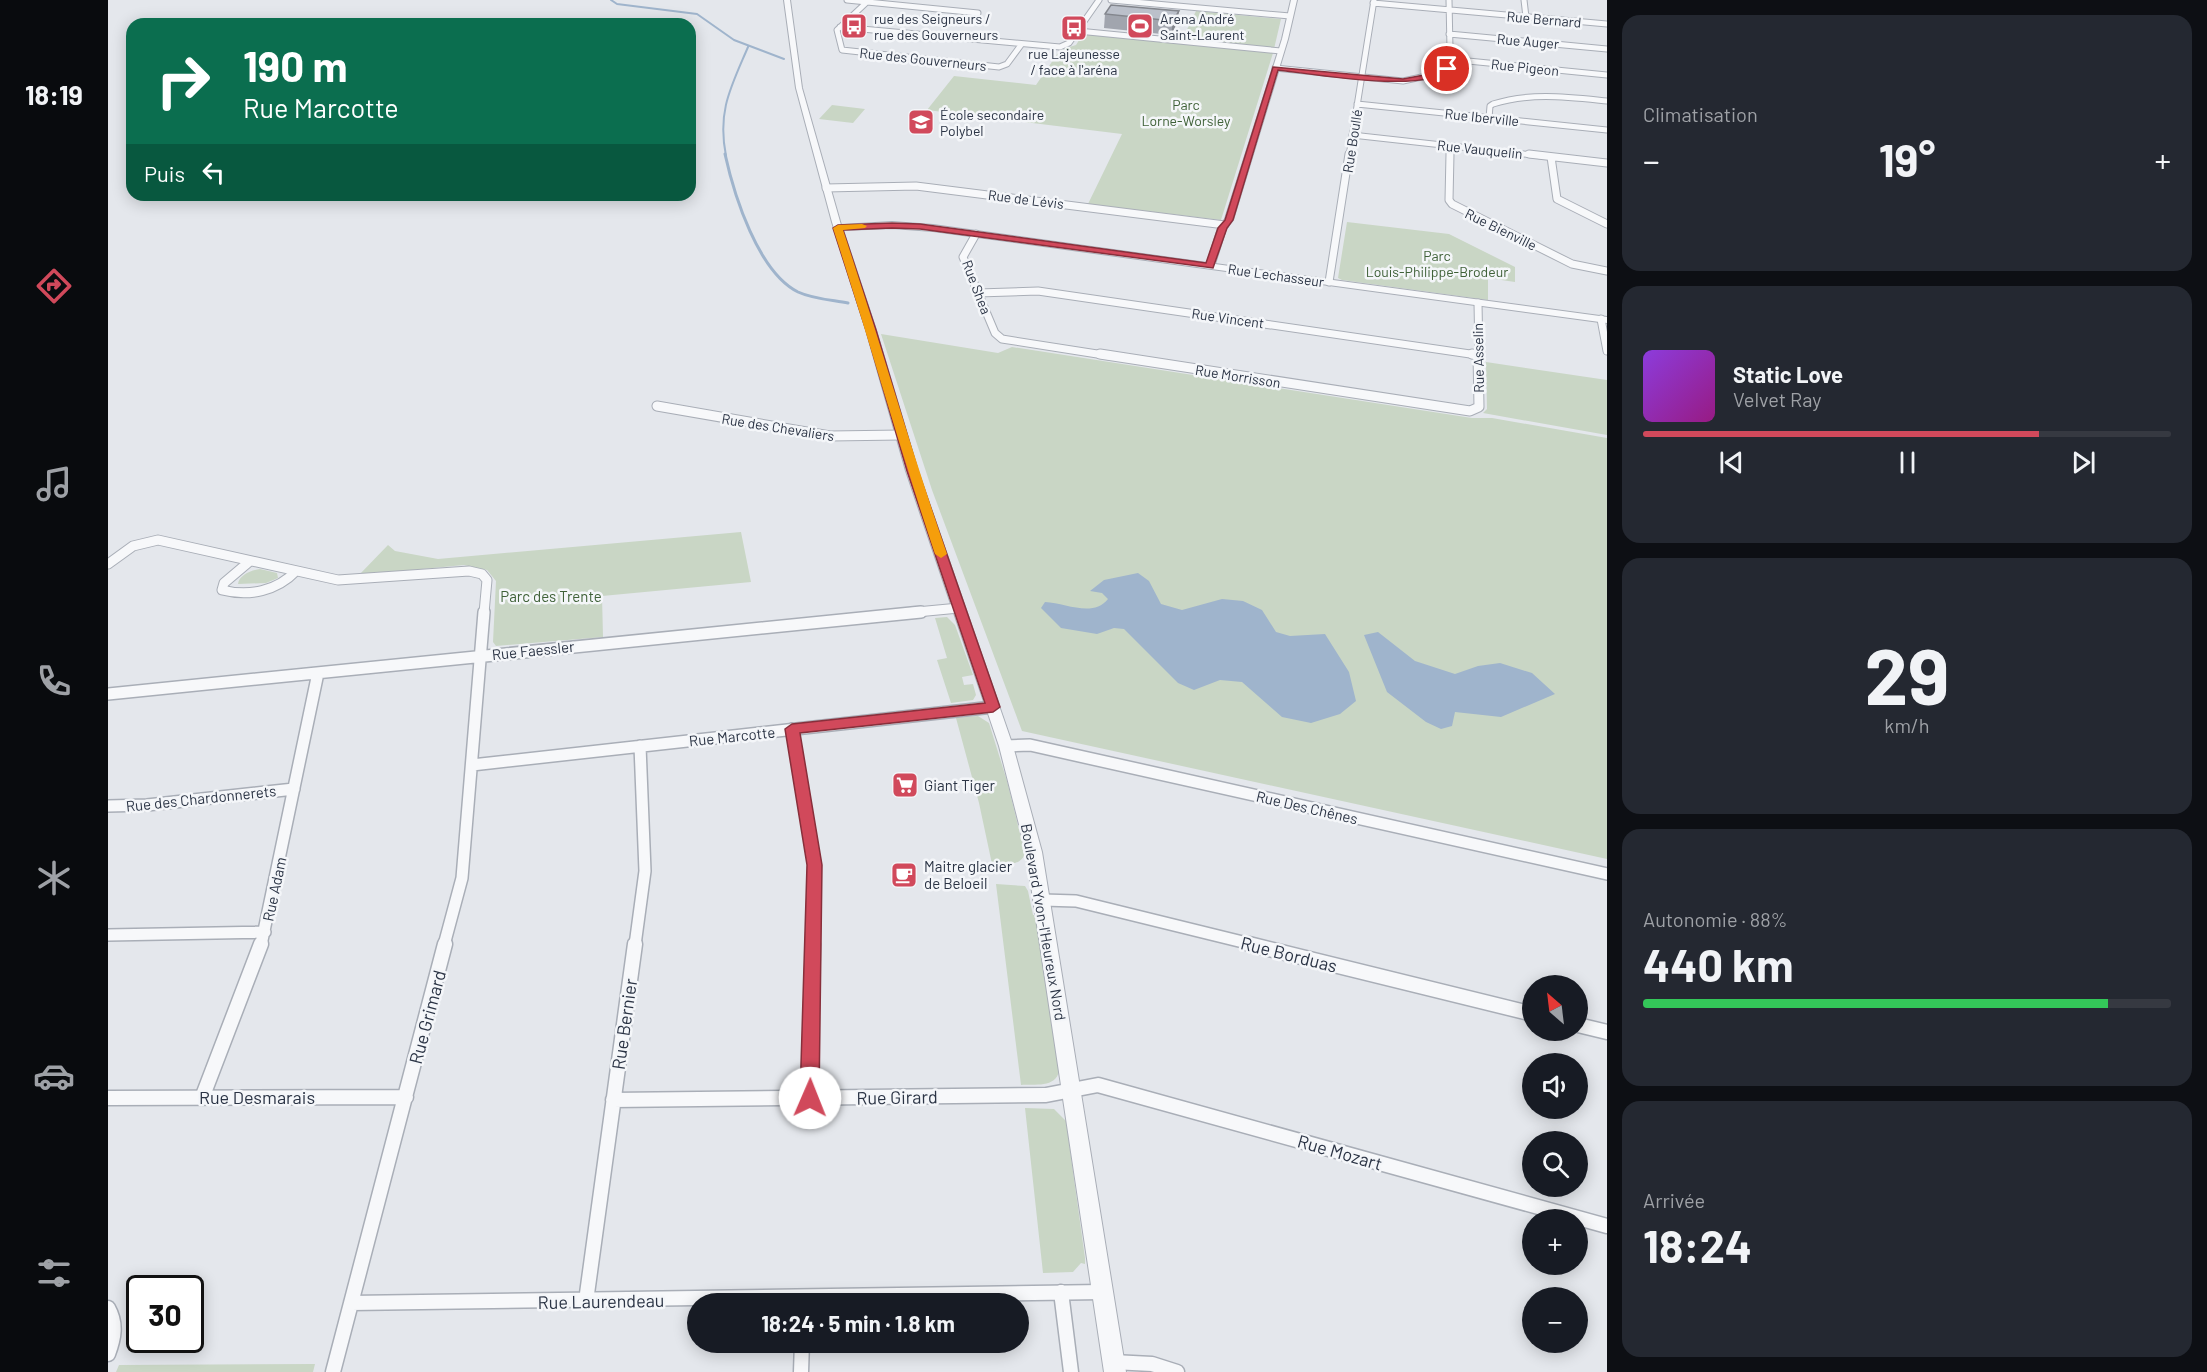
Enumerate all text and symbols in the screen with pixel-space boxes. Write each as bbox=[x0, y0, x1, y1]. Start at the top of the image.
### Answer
street label: Rue Bernard bbox=[1506, 7, 1582, 31]
place label: rue des Seigneurs / rue des Gouverneurs bbox=[874, 10, 999, 43]
place label: Arena André Saint-Laurent bbox=[1160, 10, 1245, 43]
bus stop icon: rue des Seigneurs / rue des Gouverneurs bbox=[839, 11, 869, 41]
sports icon: Arena André Saint-Laurent bbox=[1125, 11, 1155, 41]
bus stop icon: rue Lajeunesse / face à l'aréna bbox=[1059, 13, 1089, 43]
street label: Rue Auger bbox=[1496, 30, 1560, 52]
text: 190 m bbox=[243, 40, 348, 90]
icon: right bbox=[144, 42, 222, 120]
pin bbox=[1421, 43, 1472, 94]
street label: Rue des Gouverneurs bbox=[859, 44, 988, 74]
place label: rue Lajeunesse / face à l'aréna bbox=[1028, 45, 1120, 78]
icon: arrive bbox=[1430, 52, 1463, 85]
street label: Rue Pigeon bbox=[1490, 55, 1560, 79]
text: 18:19 bbox=[25, 78, 83, 110]
text: Rue Marcotte bbox=[243, 91, 399, 123]
park label: Parc Lorne-Worsley bbox=[1141, 96, 1231, 129]
text: Climatisation bbox=[1643, 102, 1758, 126]
street label: Rue Iberville bbox=[1444, 105, 1520, 129]
place label: École secondaire Polybel bbox=[940, 106, 1044, 139]
school or university icon: École secondaire Polybel bbox=[906, 107, 936, 137]
street label: Rue Boullé bbox=[1339, 108, 1365, 174]
text: 19° bbox=[1879, 132, 1935, 186]
street label: Rue Vauquelin bbox=[1437, 136, 1523, 162]
text: − bbox=[1643, 140, 1660, 180]
text: + bbox=[2155, 140, 2171, 180]
icon: left bbox=[197, 156, 230, 189]
text: Puis bbox=[144, 160, 185, 186]
street label: Rue de Lévis bbox=[987, 186, 1065, 212]
street label: Rue Bienville bbox=[1462, 204, 1540, 254]
park label: Parc Louis-Philippe-Brodeur bbox=[1366, 247, 1508, 280]
street label: Rue Shea bbox=[959, 258, 995, 316]
street label: Rue Lechasseur bbox=[1227, 260, 1325, 290]
icon: directions bbox=[33, 265, 75, 307]
street label: Rue Vincent bbox=[1191, 305, 1265, 331]
street label: Rue Asselin bbox=[1469, 323, 1487, 393]
street label: Rue Morrisson bbox=[1194, 361, 1282, 391]
text: Static Love bbox=[1733, 361, 1843, 387]
text: Velvet Ray bbox=[1733, 387, 1822, 411]
street label: Rue des Chevaliers bbox=[720, 410, 836, 444]
icon: previous bbox=[1715, 446, 1748, 479]
icon: pause bbox=[1891, 446, 1924, 479]
icon: next bbox=[2067, 446, 2100, 479]
icon: music bbox=[33, 463, 75, 505]
park label: Parc des Trente bbox=[500, 587, 602, 605]
text: 29 bbox=[1864, 627, 1950, 721]
street label: Rue Faessler bbox=[491, 637, 576, 663]
icon: phone bbox=[33, 660, 75, 702]
text: km/h bbox=[1884, 713, 1930, 737]
street label: Rue Marcotte bbox=[688, 723, 776, 749]
supermarket icon: Giant Tiger bbox=[890, 770, 920, 800]
place label: Giant Tiger bbox=[924, 776, 995, 794]
street label: Rue des Chardonnerets bbox=[125, 781, 277, 815]
street label: Rue Des Chênes bbox=[1254, 787, 1360, 827]
street label: Boulevard Yvon-l'Heureux Nord bbox=[1018, 822, 1070, 1022]
street label: Rue Adam bbox=[258, 855, 290, 923]
icon: climate bbox=[33, 857, 75, 899]
place label: Maitre glacier de Beloeil bbox=[924, 857, 1013, 892]
cafe icon: Maitre glacier de Beloeil bbox=[889, 860, 919, 890]
text: Autonomie · 88% bbox=[1643, 907, 1788, 931]
street label: Rue Borduas bbox=[1238, 931, 1340, 977]
text: 440 km bbox=[1643, 937, 1794, 991]
street label: Rue Grimard bbox=[404, 968, 450, 1066]
north arrow bbox=[1522, 975, 1588, 1041]
map controls bbox=[1522, 975, 1588, 1353]
street label: Rue Bernier bbox=[607, 977, 641, 1071]
button: sound bbox=[1522, 1053, 1588, 1119]
icon: car bbox=[33, 1055, 75, 1097]
position arrow bbox=[778, 1066, 842, 1130]
street label: Rue Girard bbox=[856, 1085, 938, 1109]
street label: Rue Desmarais bbox=[199, 1086, 315, 1108]
street label: Rue Mozart bbox=[1295, 1129, 1385, 1175]
button: search bbox=[1522, 1131, 1588, 1197]
text: Arrivée bbox=[1643, 1188, 1705, 1212]
button: + bbox=[1522, 1209, 1588, 1275]
text: 18:24 bbox=[1643, 1218, 1752, 1272]
icon: filters bbox=[33, 1252, 75, 1294]
speed limit sign: 30 bbox=[126, 1275, 204, 1353]
button: − bbox=[1522, 1287, 1588, 1353]
street label: Rue Laurendeau bbox=[537, 1289, 665, 1313]
text: 18:24 · 5 min · 1.8 km bbox=[761, 1310, 955, 1336]

